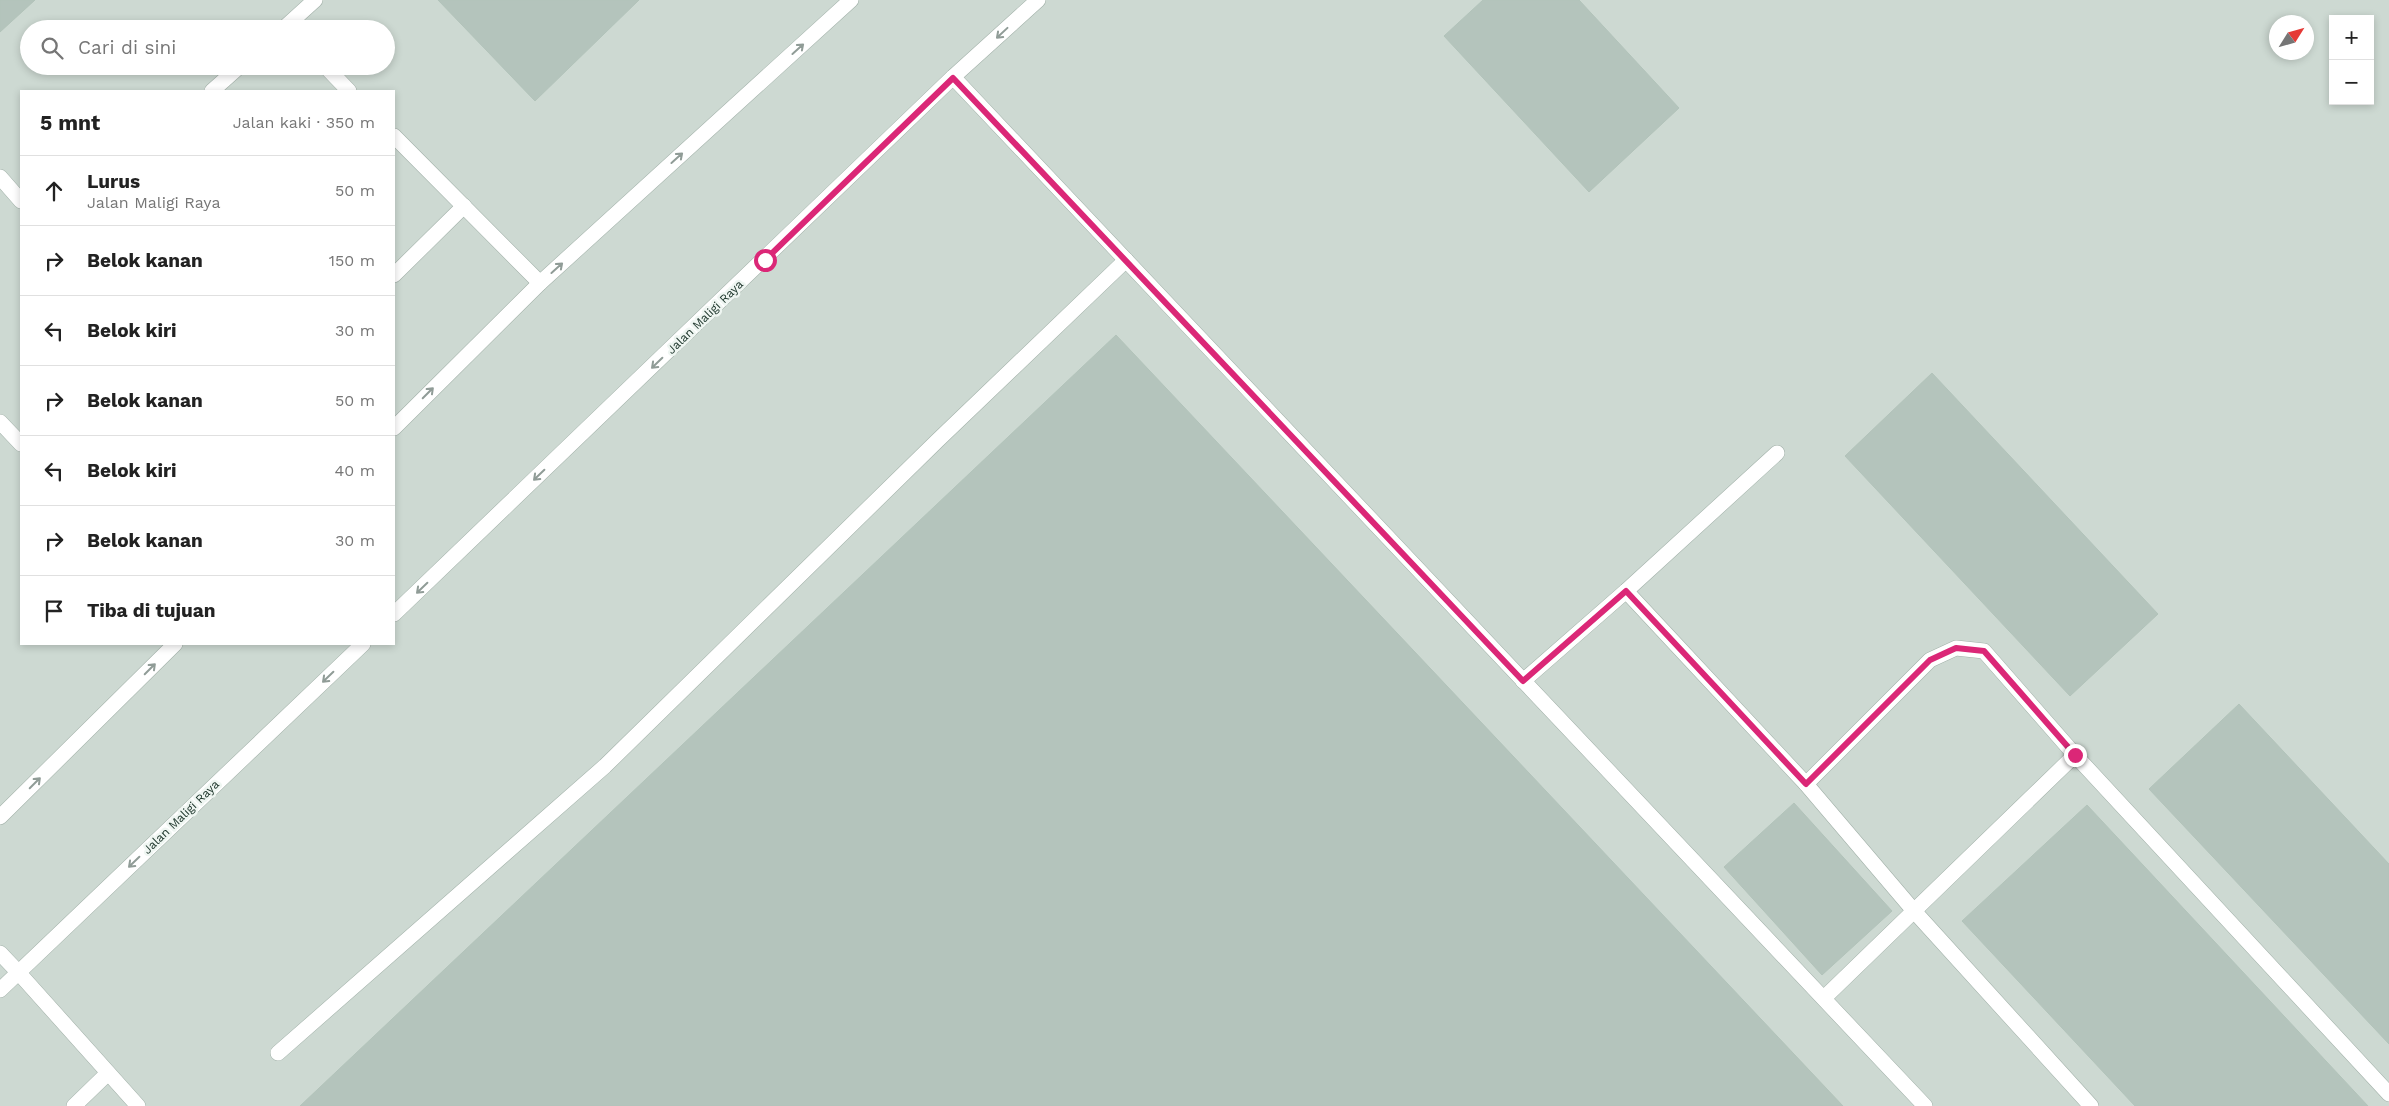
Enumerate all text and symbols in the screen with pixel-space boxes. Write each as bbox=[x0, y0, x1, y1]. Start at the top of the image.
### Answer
north arrow bbox=[2269, 15, 2314, 60]
map controls bbox=[2329, 15, 2374, 105]
button: + bbox=[2329, 15, 2374, 60]
search box bbox=[20, 20, 395, 75]
one-way arrow bbox=[995, 27, 1008, 39]
icon: search bbox=[38, 34, 66, 62]
text: Cari di sini bbox=[78, 36, 176, 59]
one-way arrow bbox=[791, 43, 804, 55]
button: − bbox=[2329, 60, 2374, 105]
text: 5 mnt bbox=[40, 110, 100, 135]
text: Jalan kaki · 350 m bbox=[233, 113, 375, 132]
one-way arrow bbox=[671, 152, 684, 164]
text: Lurus bbox=[87, 170, 140, 193]
icon: ahead bbox=[40, 177, 68, 205]
text: 50 m bbox=[335, 181, 375, 200]
text: Jalan Maligi Raya bbox=[87, 193, 220, 212]
icon: right bbox=[40, 247, 68, 275]
text: Belok kanan bbox=[87, 249, 203, 272]
route start bbox=[754, 249, 777, 272]
text: 150 m bbox=[329, 251, 375, 270]
one-way arrow bbox=[551, 262, 564, 273]
street label: Jalan Maligi Raya bbox=[664, 277, 746, 357]
icon: left bbox=[40, 317, 68, 345]
text: Belok kiri bbox=[87, 319, 177, 342]
text: 30 m bbox=[335, 321, 375, 340]
one-way arrow bbox=[650, 357, 663, 369]
icon: right bbox=[40, 387, 68, 415]
one-way arrow bbox=[422, 388, 434, 400]
text: Belok kanan bbox=[87, 389, 203, 412]
text: 50 m bbox=[335, 391, 375, 410]
icon: left bbox=[40, 457, 68, 485]
text: Belok kiri bbox=[87, 459, 177, 482]
text: 40 m bbox=[335, 461, 375, 480]
one-way arrow bbox=[533, 469, 546, 481]
icon: right bbox=[40, 527, 68, 555]
text: Belok kanan bbox=[87, 529, 203, 552]
text: 30 m bbox=[335, 531, 375, 550]
one-way arrow bbox=[415, 582, 428, 594]
icon: arrive bbox=[40, 597, 68, 625]
text: Tiba di tujuan bbox=[87, 599, 216, 622]
one-way arrow bbox=[144, 663, 156, 675]
one-way arrow bbox=[321, 671, 334, 683]
route end bbox=[2064, 744, 2087, 767]
one-way arrow bbox=[28, 777, 41, 789]
street label: Jalan Maligi Raya bbox=[140, 777, 222, 857]
one-way arrow bbox=[128, 856, 140, 868]

